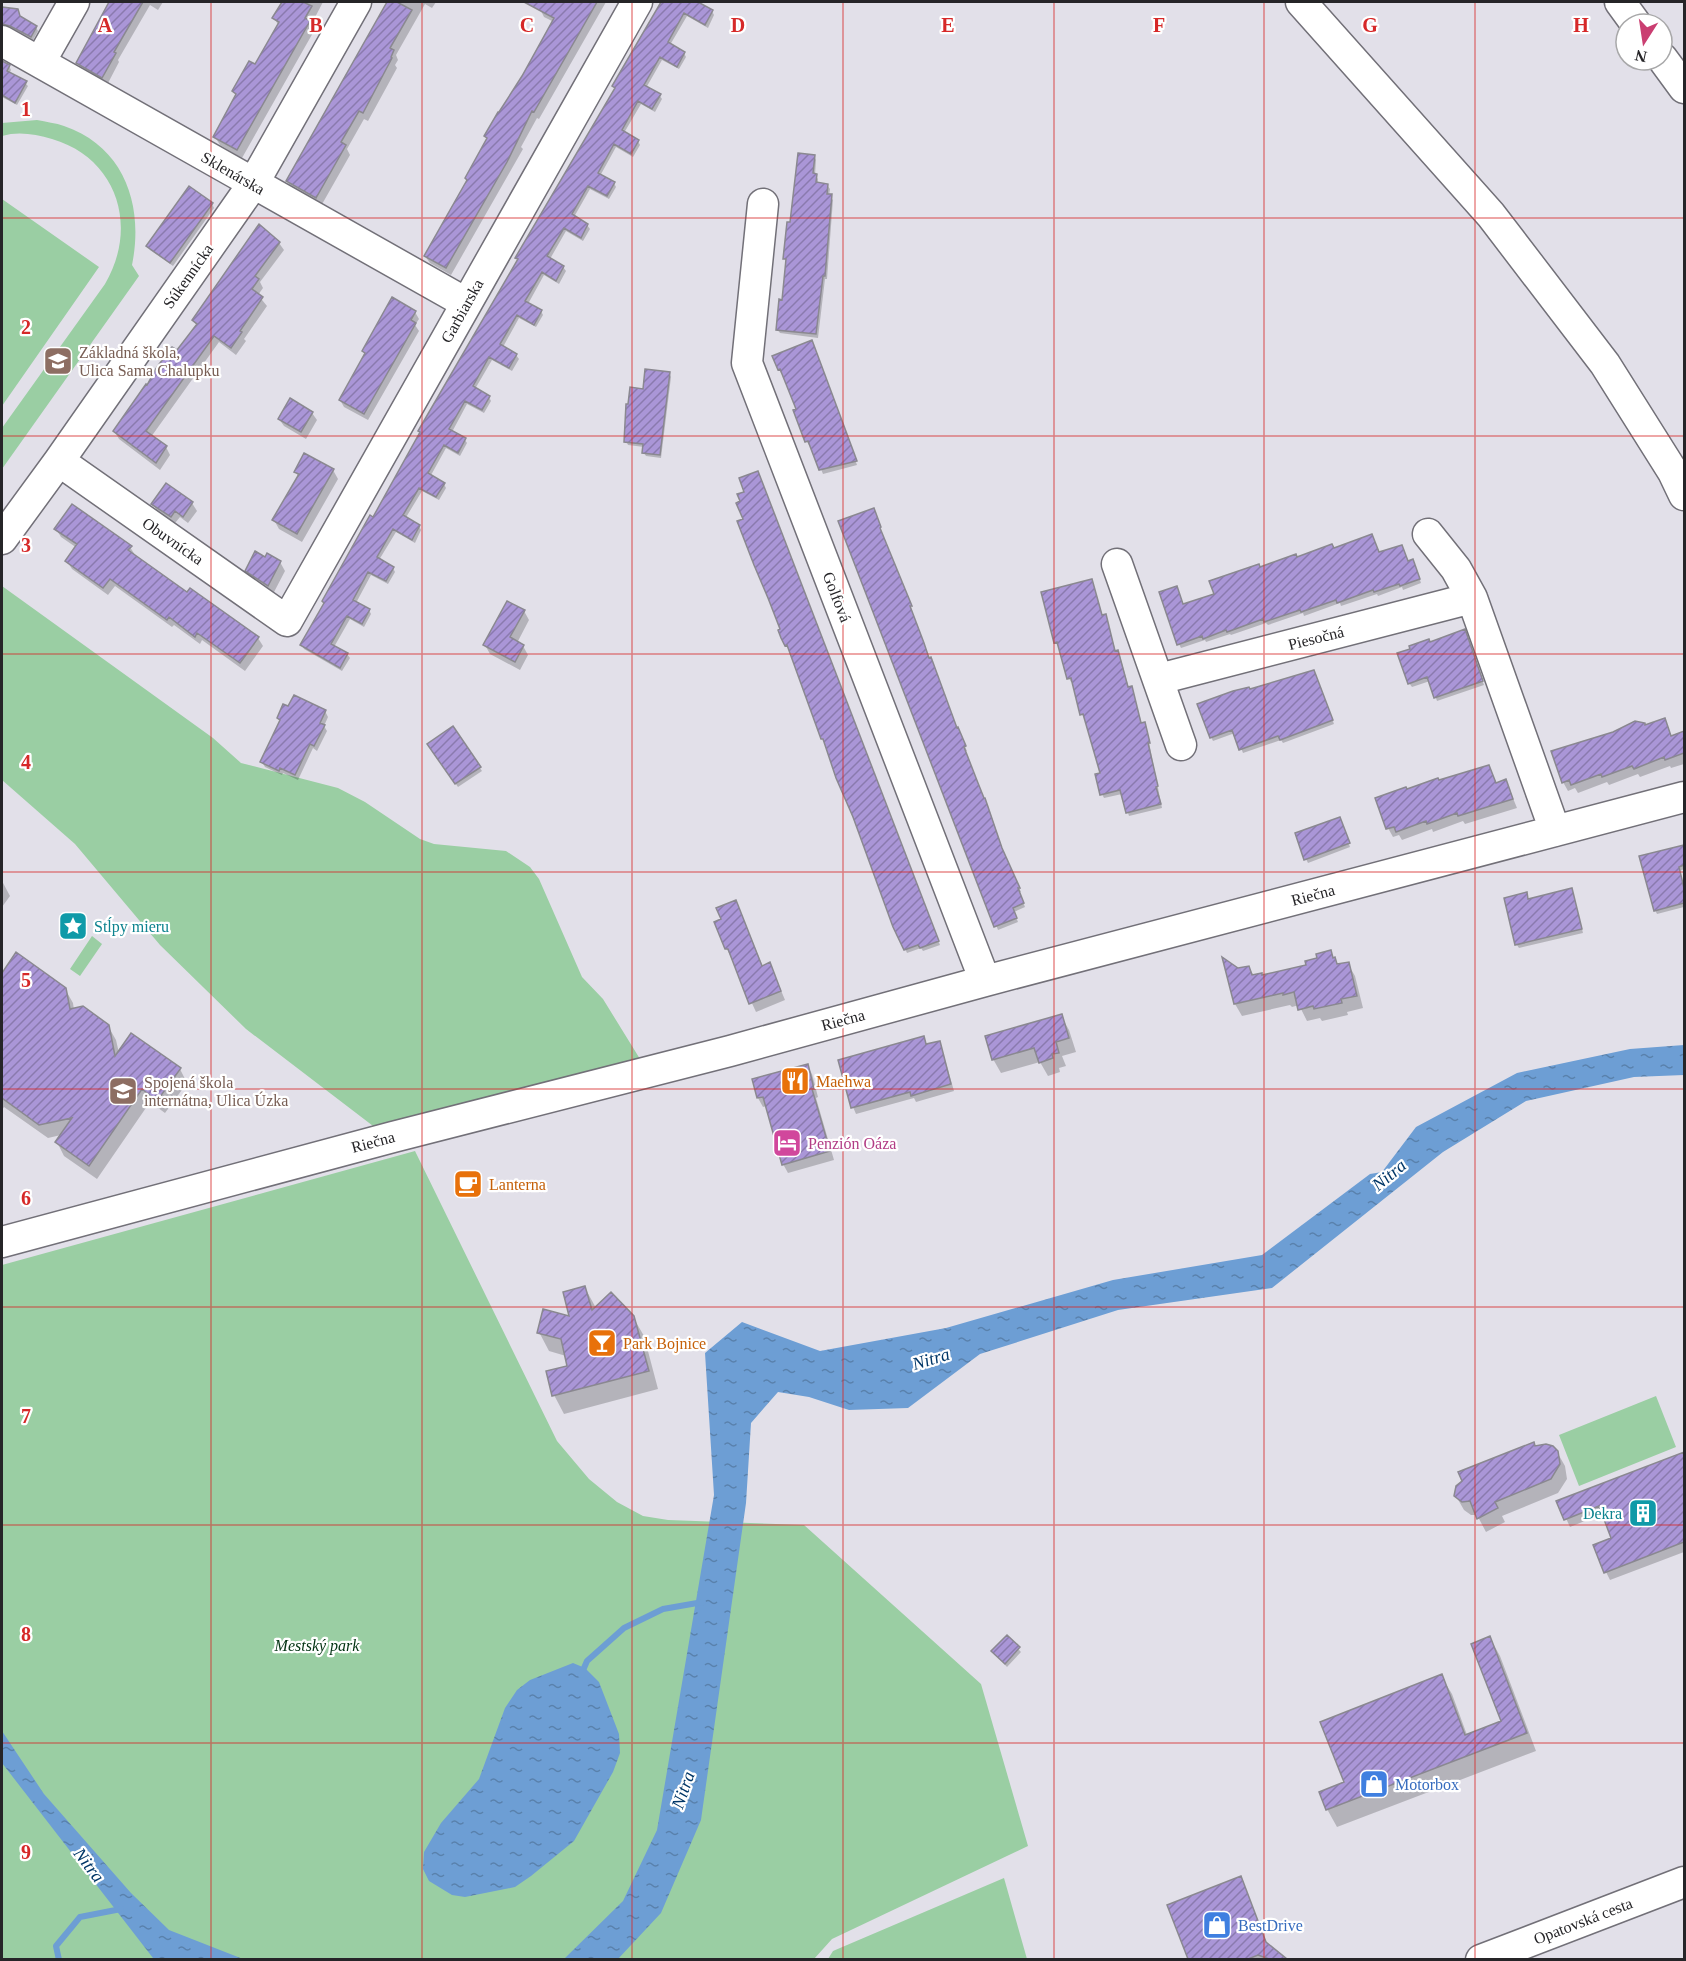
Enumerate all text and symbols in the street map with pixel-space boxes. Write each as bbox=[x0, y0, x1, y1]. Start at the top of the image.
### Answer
north arrow bbox=[1614, 12, 1674, 72]
text: A bbox=[98, 14, 113, 36]
text: B bbox=[309, 14, 323, 36]
text: C bbox=[520, 14, 534, 36]
text: D bbox=[731, 14, 745, 36]
text: E bbox=[941, 14, 955, 36]
text: F bbox=[1153, 14, 1165, 36]
text: G bbox=[1362, 14, 1378, 36]
text: H bbox=[1573, 14, 1589, 36]
text: N bbox=[1633, 47, 1648, 66]
text: 1 bbox=[21, 98, 31, 120]
street label: Sklenárska bbox=[198, 148, 268, 198]
street label: Súkennícka bbox=[160, 241, 216, 311]
street label: Garbiarska bbox=[438, 276, 486, 346]
text: 2 bbox=[21, 316, 31, 338]
place label: Základná škola, Ulica Sama Chalupku bbox=[79, 344, 219, 380]
school or university icon: Základná škola, Ulica Sama Chalupku bbox=[42, 345, 74, 377]
street label: Obuvnícka bbox=[139, 514, 207, 568]
text: 3 bbox=[21, 534, 31, 556]
street label: Golfová bbox=[820, 569, 854, 625]
street label: Piesočná bbox=[1286, 623, 1346, 653]
text: 4 bbox=[21, 751, 31, 773]
street label: Riečna bbox=[1289, 881, 1337, 909]
place icon: Stĺpy mieru bbox=[57, 910, 89, 942]
place label: Stĺpy mieru bbox=[94, 917, 169, 936]
text: 5 bbox=[21, 969, 31, 991]
street label: Riečna bbox=[819, 1006, 867, 1034]
restaurant icon: Maehwa bbox=[779, 1065, 811, 1097]
place label: Maehwa bbox=[816, 1073, 871, 1090]
place label: Spojená škola internátna, Ulica Úzka bbox=[144, 1074, 288, 1109]
school or university icon: Spojená škola internátna, Ulica Úzka bbox=[107, 1075, 139, 1107]
hotel icon: Penzión Oáza bbox=[771, 1127, 803, 1159]
street label: Riečna bbox=[349, 1128, 397, 1156]
place label: Penzión Oáza bbox=[808, 1135, 896, 1152]
water label: Nitra bbox=[1367, 1155, 1410, 1196]
cafe icon: Lanterna bbox=[452, 1168, 484, 1200]
place label: Lanterna bbox=[489, 1176, 546, 1193]
text: 6 bbox=[21, 1187, 31, 1209]
bar icon: Park Bojnice bbox=[586, 1327, 618, 1359]
place label: Park Bojnice bbox=[623, 1335, 706, 1353]
water label: Nitra bbox=[909, 1344, 952, 1374]
text: 7 bbox=[21, 1405, 31, 1427]
building icon: Dekra bbox=[1627, 1497, 1659, 1529]
place label: Dekra bbox=[1583, 1505, 1622, 1522]
text: 8 bbox=[21, 1623, 31, 1645]
park label: Mestský park bbox=[274, 1637, 360, 1655]
shop icon: Motorbox bbox=[1358, 1768, 1390, 1800]
water label: Nitra bbox=[667, 1769, 699, 1812]
place label: Motorbox bbox=[1395, 1776, 1459, 1793]
text: 9 bbox=[21, 1841, 31, 1863]
water label: Nitra bbox=[69, 1843, 108, 1886]
street label: Opatovská cesta bbox=[1531, 1894, 1635, 1949]
shop icon: BestDrive bbox=[1201, 1909, 1233, 1941]
place label: BestDrive bbox=[1238, 1917, 1303, 1934]

